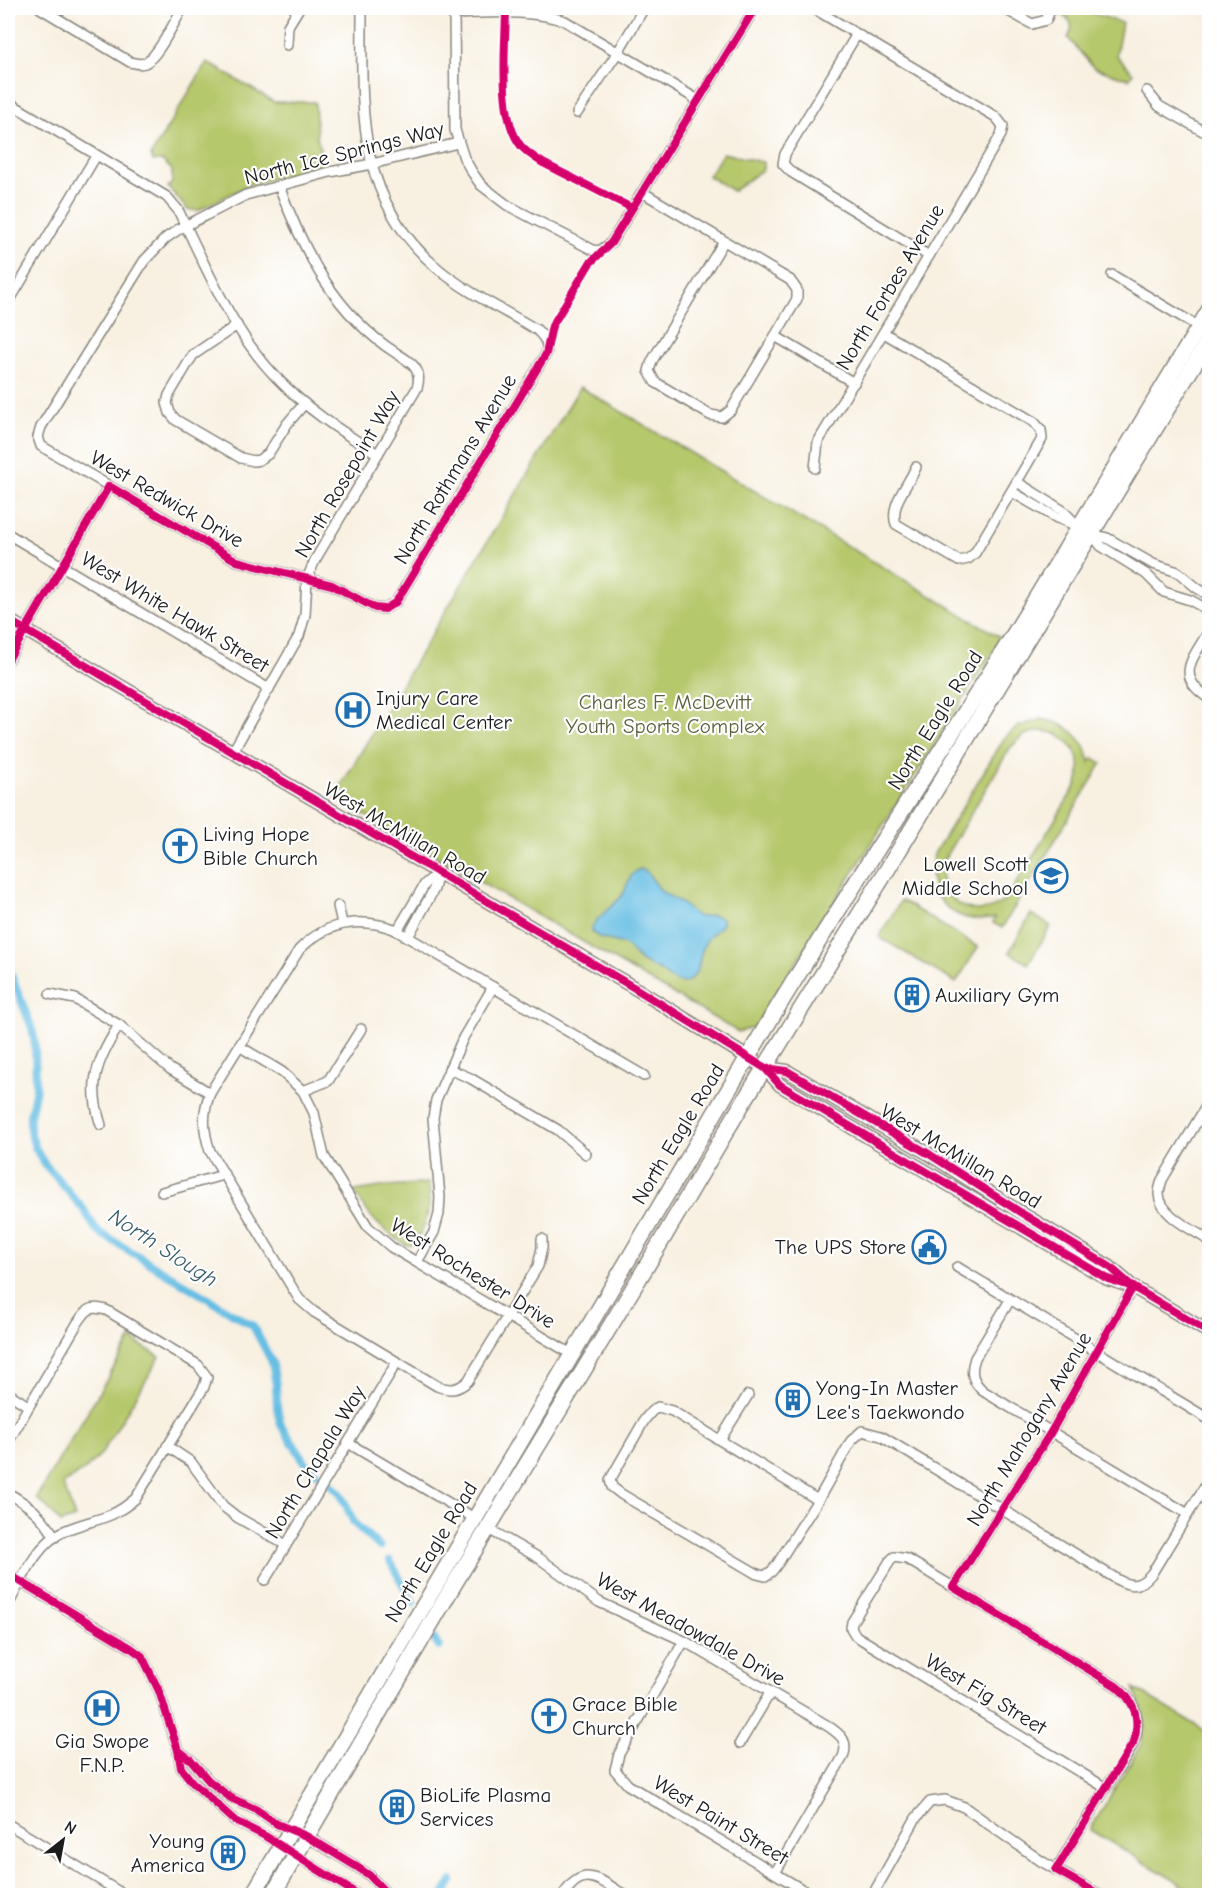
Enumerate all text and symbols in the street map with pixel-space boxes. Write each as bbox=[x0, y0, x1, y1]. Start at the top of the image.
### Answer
street label: North Ice Springs Way bbox=[242, 116, 447, 189]
street label: North Forbes Avenue bbox=[831, 200, 949, 374]
street label: North Rothmans Avenue bbox=[389, 370, 521, 568]
street label: North Rosepoint Way bbox=[289, 386, 405, 562]
street label: West Redwick Drive bbox=[86, 445, 248, 553]
street label: West White Hawk Street bbox=[77, 546, 274, 678]
street label: North Eagle Road bbox=[883, 646, 987, 794]
place label: Injury Care Medical Center bbox=[376, 686, 513, 734]
park label: Charles F. McDevitt Youth Sports Complex bbox=[566, 690, 764, 738]
hospital icon: Injury Care Medical Center bbox=[335, 692, 371, 728]
street label: West McMillan Road bbox=[320, 777, 490, 889]
place label: Living Hope Bible Church bbox=[203, 822, 318, 870]
church icon: Living Hope Bible Church bbox=[162, 828, 198, 864]
place label: Lowell Scott Middle School bbox=[901, 852, 1029, 900]
school or university icon: Lowell Scott Middle School bbox=[1033, 858, 1069, 894]
building icon: Auxiliary Gym bbox=[894, 977, 930, 1013]
place label: Auxiliary Gym bbox=[935, 983, 1059, 1007]
street label: North Eagle Road bbox=[627, 1059, 729, 1209]
street label: West McMillan Road bbox=[876, 1099, 1046, 1213]
water label: North Slough bbox=[104, 1203, 222, 1293]
street label: West Rochester Drive bbox=[386, 1213, 560, 1333]
public building icon: The UPS Store bbox=[911, 1229, 947, 1265]
place label: The UPS Store bbox=[775, 1235, 906, 1259]
street label: North Mahogany Avenue bbox=[961, 1328, 1097, 1530]
place label: Yong-In Master Lee's Taekwondo bbox=[816, 1376, 965, 1424]
street label: North Chapala Way bbox=[260, 1381, 370, 1543]
building icon: Yong-In Master Lee's Taekwondo bbox=[775, 1382, 811, 1418]
street label: North Eagle Road bbox=[380, 1477, 482, 1627]
street label: West Meadowdale Drive bbox=[593, 1567, 789, 1691]
street label: West Fig Street bbox=[921, 1649, 1052, 1740]
hospital icon: Gia Swope F.N.P. bbox=[84, 1690, 120, 1726]
place label: Grace Bible Church bbox=[572, 1692, 678, 1740]
church icon: Grace Bible Church bbox=[531, 1698, 567, 1734]
place label: Gia Swope F.N.P. bbox=[55, 1729, 149, 1777]
street label: West Paint Street bbox=[649, 1770, 793, 1870]
place label: BioLife Plasma Services bbox=[420, 1783, 551, 1831]
building icon: BioLife Plasma Services bbox=[379, 1789, 415, 1825]
north arrow bbox=[33, 1810, 93, 1870]
text: N bbox=[61, 1818, 79, 1838]
place label: Young America bbox=[131, 1829, 205, 1877]
building icon: Young America bbox=[210, 1835, 246, 1871]

